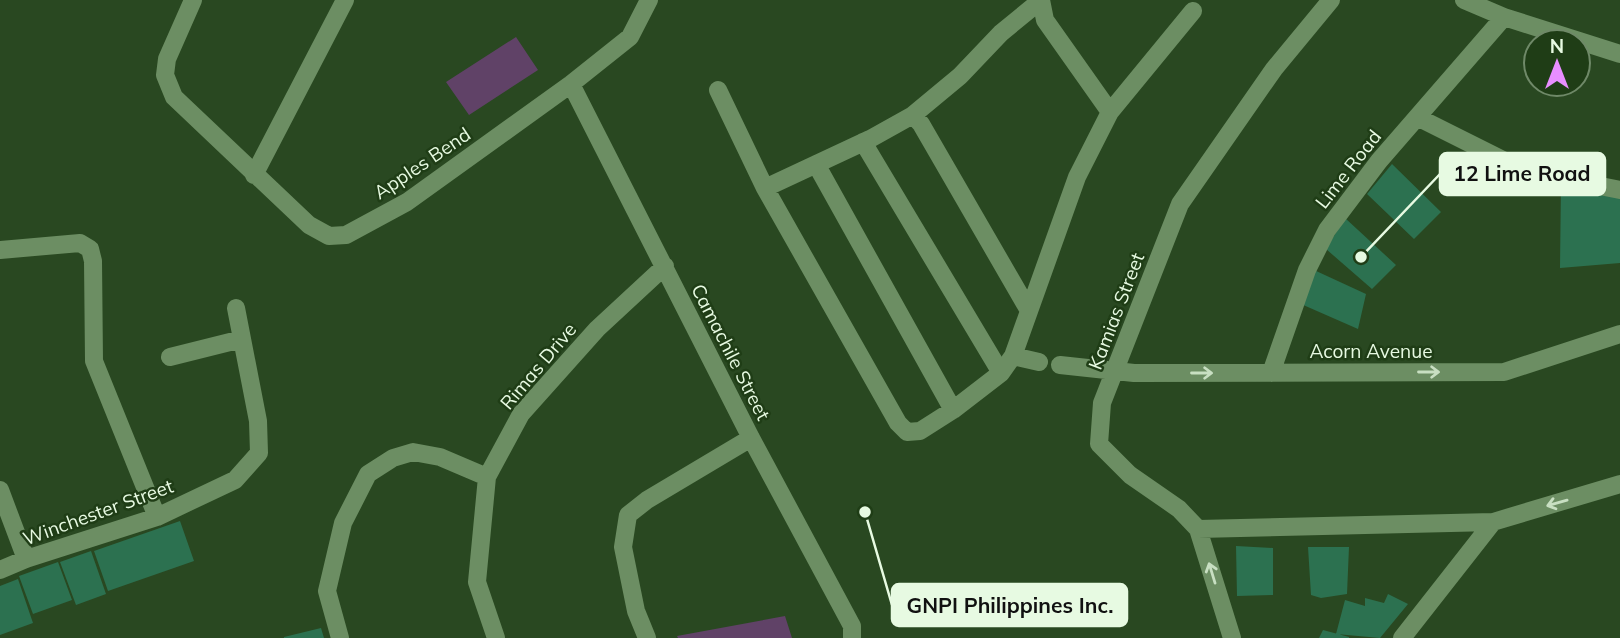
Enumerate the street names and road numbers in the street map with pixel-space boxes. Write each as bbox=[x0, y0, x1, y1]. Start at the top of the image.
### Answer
street label: Apples Bend bbox=[369, 122, 475, 204]
street label: Lime Road bbox=[1310, 125, 1386, 213]
street label: Kamias Street bbox=[1083, 249, 1149, 373]
street label: Camachile Street bbox=[686, 280, 776, 424]
street label: Rimas Drive bbox=[495, 318, 581, 414]
street label: Acorn Avenue bbox=[1309, 339, 1433, 363]
street label: Winchester Street bbox=[20, 474, 177, 550]

